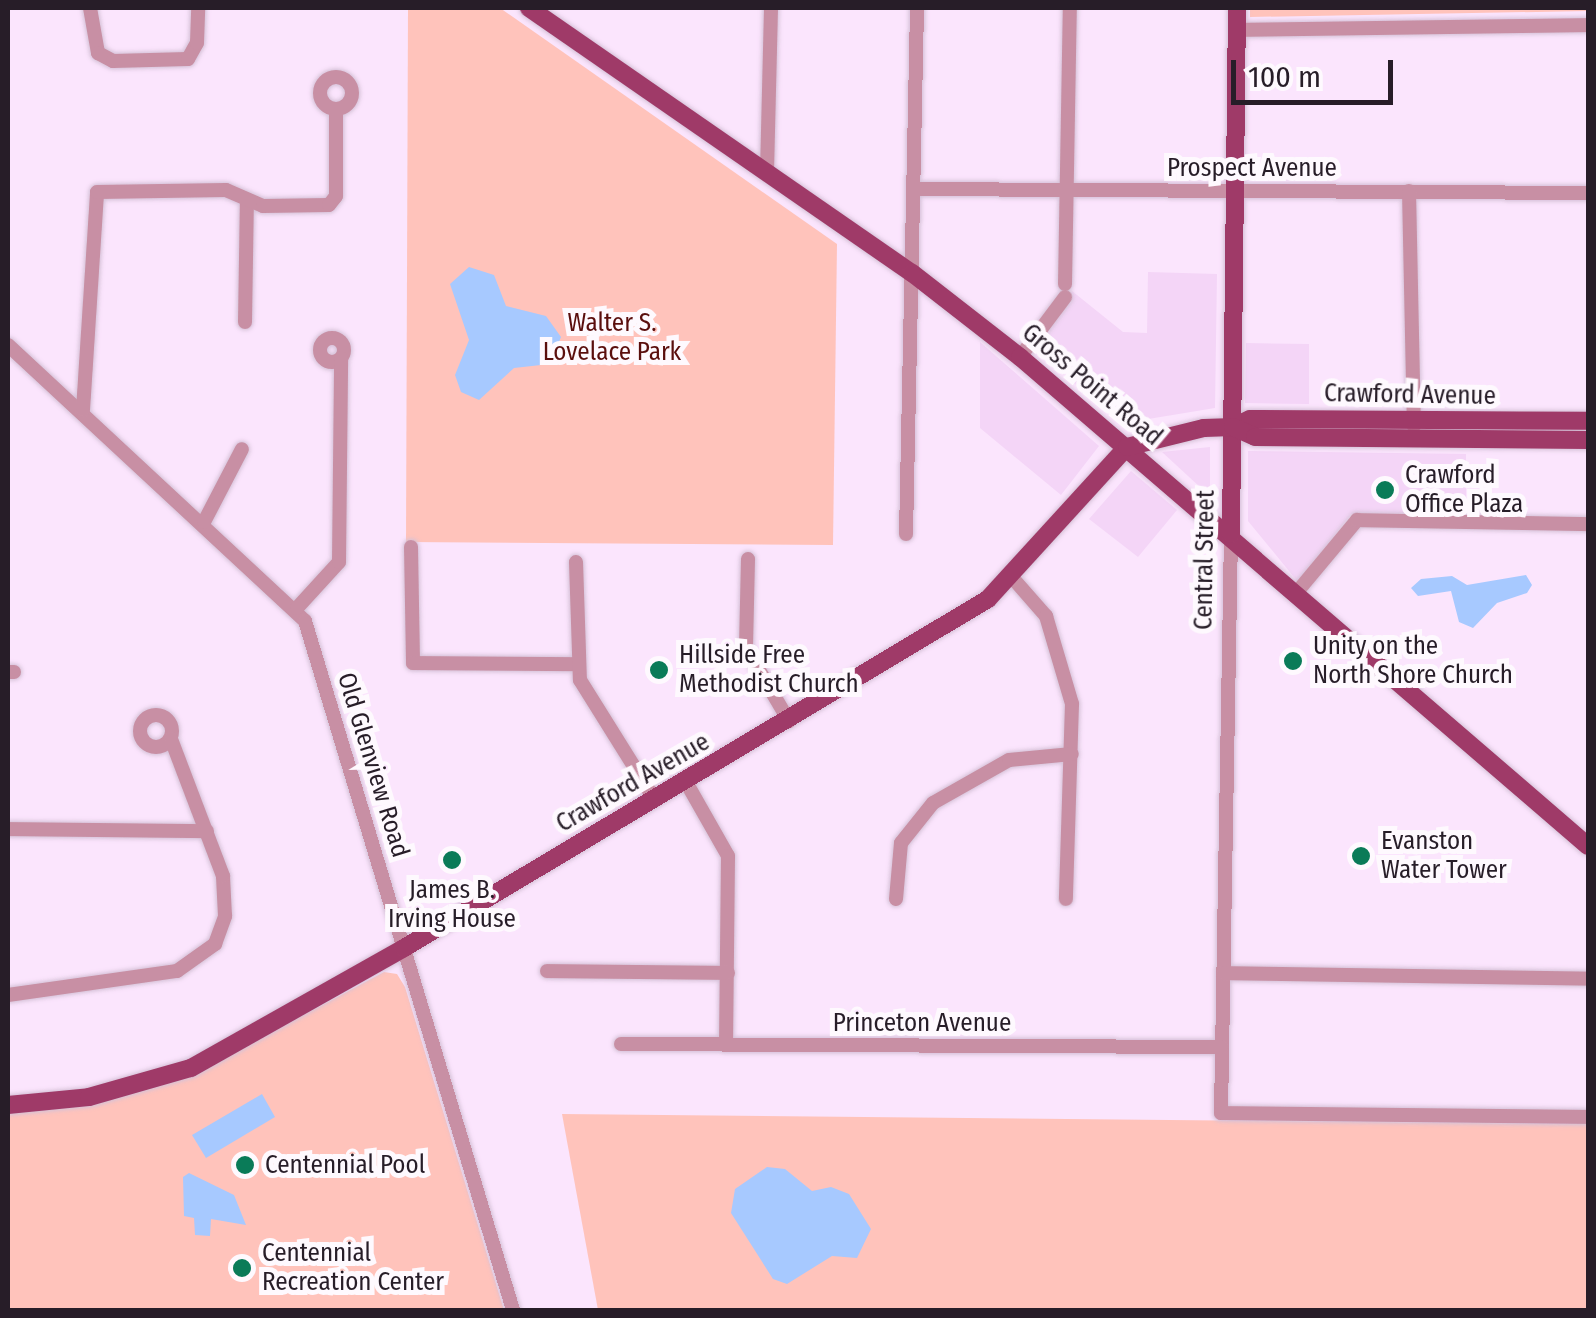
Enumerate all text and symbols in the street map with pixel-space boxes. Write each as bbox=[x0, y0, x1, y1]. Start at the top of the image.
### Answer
scale bar bbox=[1236, 40, 1398, 102]
text: 100 m bbox=[1248, 59, 1321, 95]
street label: Prospect Avenue bbox=[1167, 153, 1337, 183]
park label: Walter S. Lovelace Park bbox=[543, 309, 681, 368]
street label: Gross Point Road bbox=[1016, 318, 1168, 452]
street label: Crawford Avenue bbox=[1324, 379, 1496, 411]
place label: Crawford Office Plaza bbox=[1405, 461, 1523, 520]
marker: Crawford Office Plaza bbox=[1374, 479, 1396, 501]
street label: Central Street bbox=[1189, 490, 1221, 630]
place label: Unity on the North Shore Church bbox=[1313, 632, 1513, 691]
place label: Hillside Free Methodist Church bbox=[679, 641, 859, 700]
marker: Unity on the North Shore Church bbox=[1282, 650, 1304, 672]
marker: Hillside Free Methodist Church bbox=[648, 659, 670, 681]
street label: Old Glenview Road bbox=[331, 669, 415, 861]
street label: Crawford Avenue bbox=[551, 727, 715, 839]
place label: Evanston Water Tower bbox=[1381, 827, 1507, 886]
marker: Evanston Water Tower bbox=[1350, 845, 1372, 867]
marker: James B. Irving House bbox=[441, 849, 463, 871]
place label: James B. Irving House bbox=[388, 876, 516, 935]
street label: Princeton Avenue bbox=[833, 1008, 1011, 1038]
place label: Centennial Pool bbox=[265, 1150, 425, 1180]
marker: Centennial Pool bbox=[234, 1154, 256, 1176]
place label: Centennial Recreation Center bbox=[262, 1239, 444, 1298]
marker: Centennial Recreation Center bbox=[231, 1257, 253, 1279]

